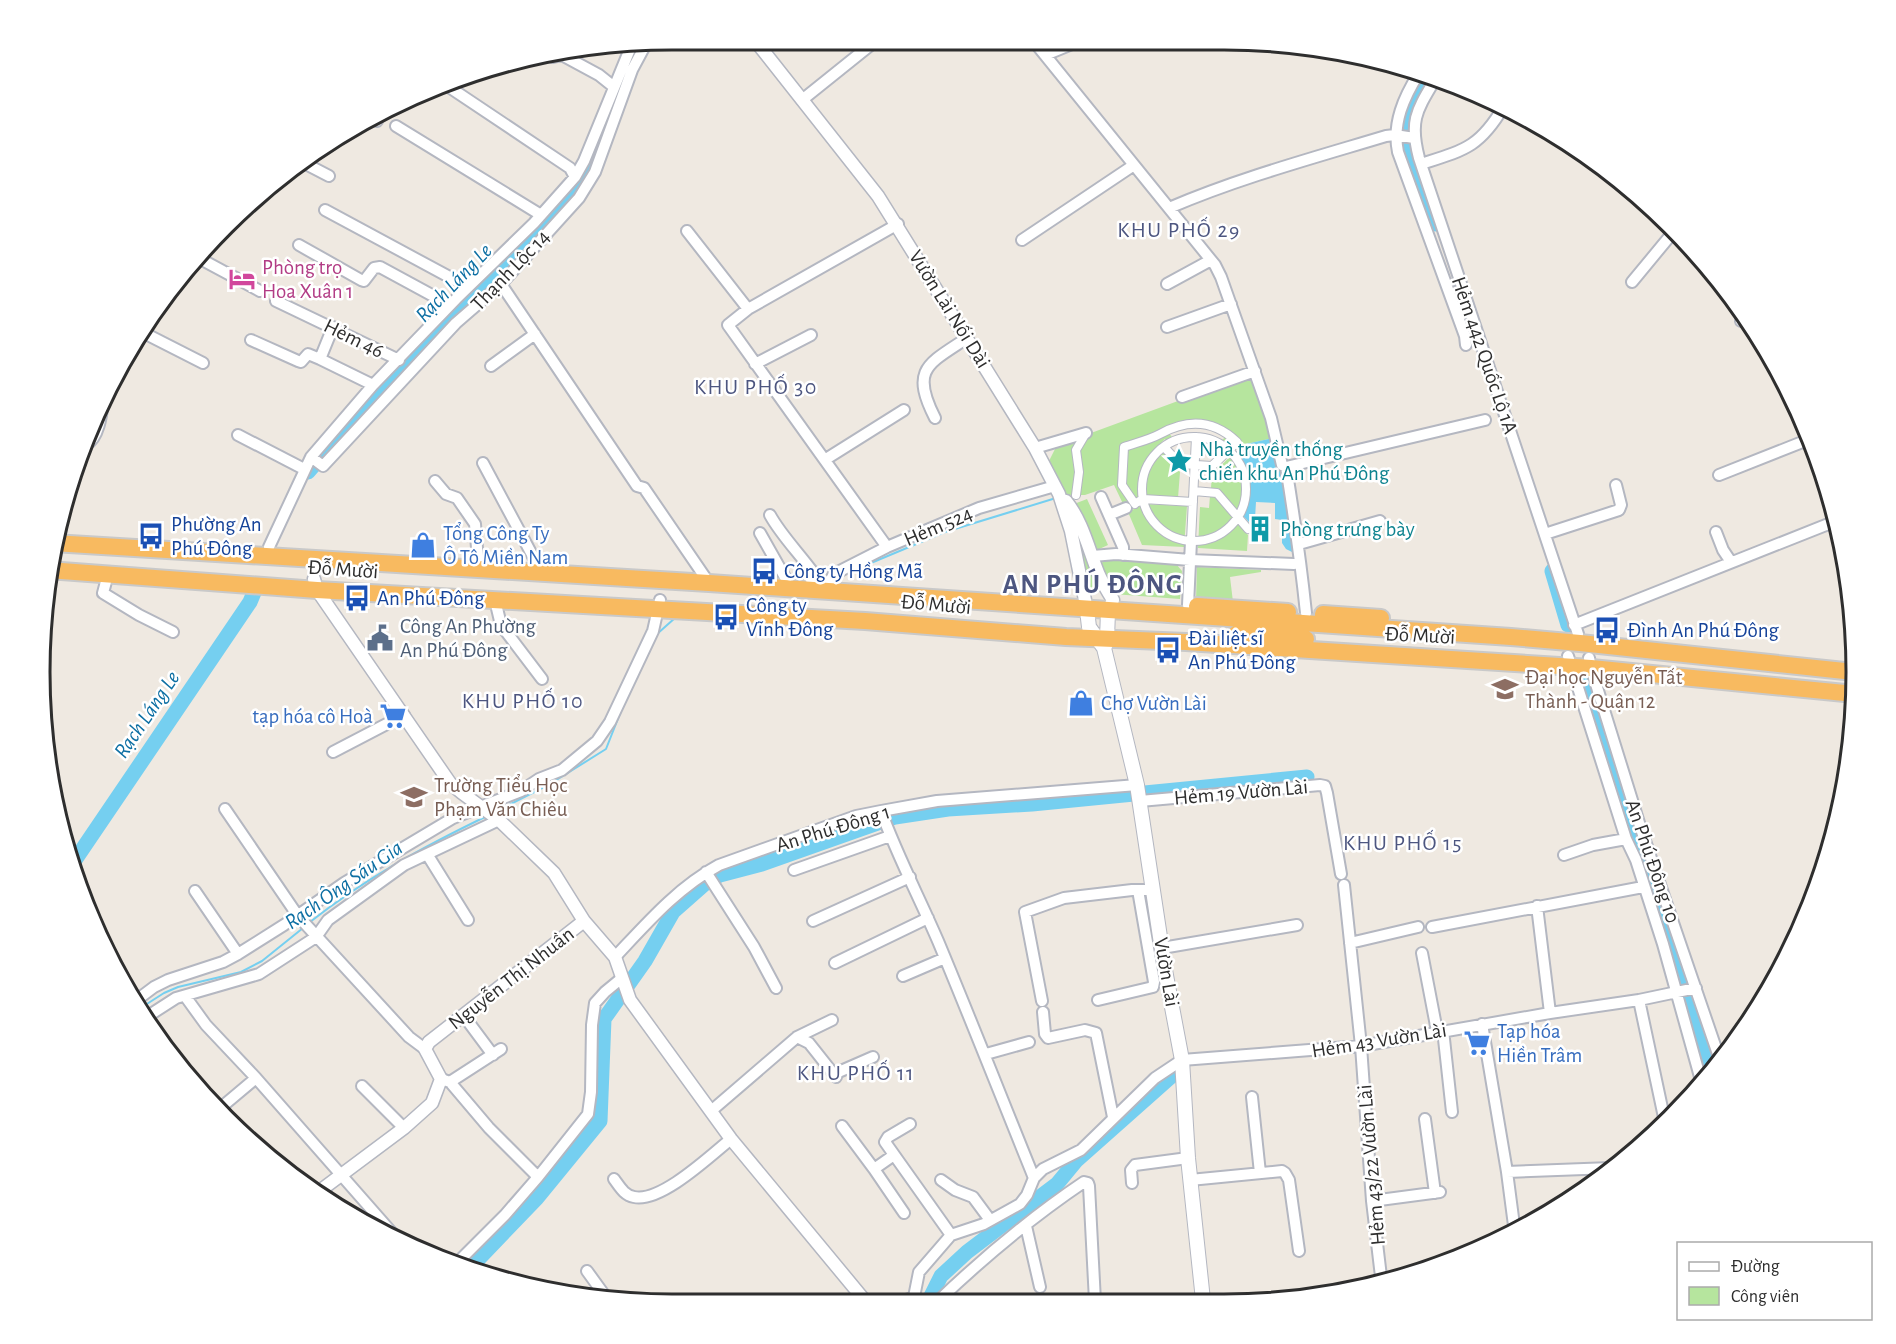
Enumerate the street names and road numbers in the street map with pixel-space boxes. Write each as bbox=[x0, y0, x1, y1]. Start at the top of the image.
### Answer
street label: Thạnh Lộc 14 bbox=[467, 226, 554, 315]
street label: Vườn Lài Nối Dài bbox=[905, 247, 994, 372]
street label: Hẻm 442 Quốc Lộ 1A bbox=[1448, 274, 1521, 436]
street label: Hẻm 46 bbox=[320, 315, 387, 362]
street label: Hẻm 524 bbox=[901, 503, 976, 550]
street label: Đỗ Mười bbox=[307, 556, 379, 582]
street label: Đỗ Mười bbox=[900, 590, 972, 618]
street label: Đỗ Mười bbox=[1384, 622, 1456, 648]
street label: Hẻm 19 Vườn Lài bbox=[1173, 776, 1309, 809]
street label: An Phú Đông 10 bbox=[1622, 797, 1683, 926]
street label: An Phú Đông 1 bbox=[774, 801, 893, 856]
street label: Nguyễn Thị Nhuần bbox=[444, 922, 578, 1034]
street label: Vườn Lài bbox=[1150, 936, 1183, 1008]
street label: Hẻm 43 Vườn Lài bbox=[1310, 1019, 1448, 1062]
street label: Hẻm 43/22 Vườn Lài bbox=[1354, 1084, 1389, 1246]

